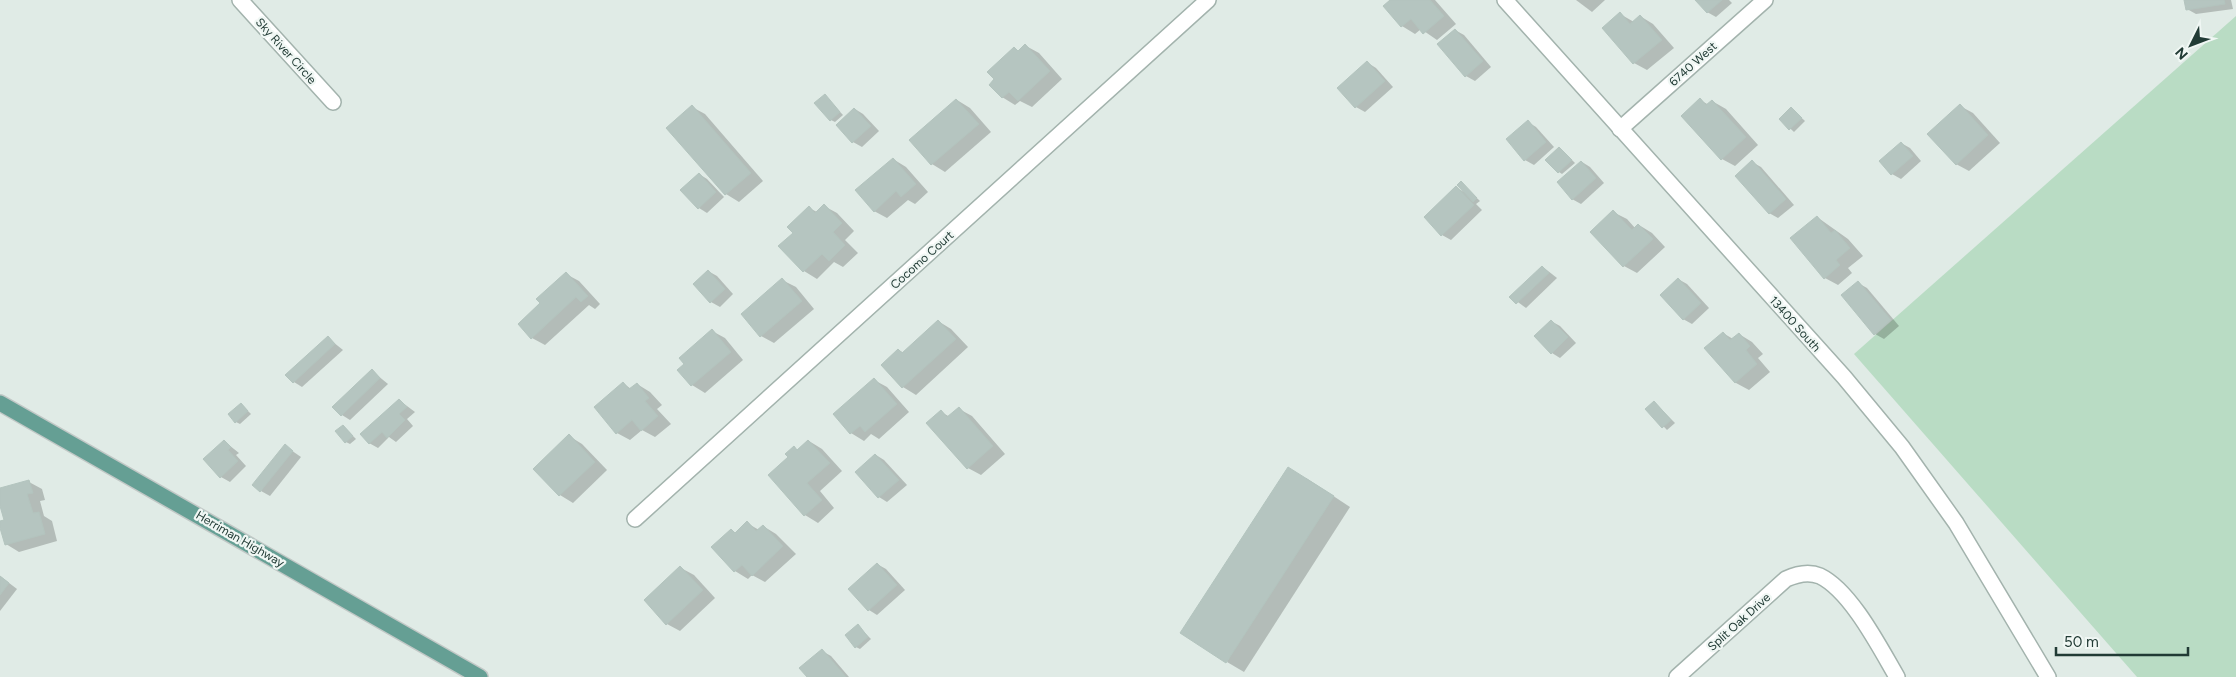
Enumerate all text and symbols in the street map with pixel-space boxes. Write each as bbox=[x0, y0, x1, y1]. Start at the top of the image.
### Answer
street label: Sky River Circle bbox=[253, 15, 319, 87]
north arrow bbox=[2166, 20, 2216, 70]
street label: 6740 West bbox=[1666, 39, 1720, 89]
text: N bbox=[2172, 44, 2192, 63]
street label: Cocomo Court bbox=[888, 228, 957, 292]
street label: 13400 South bbox=[1767, 293, 1824, 355]
street label: Herriman Highway bbox=[193, 508, 287, 570]
street label: Split Oak Drive bbox=[1705, 590, 1773, 654]
scale bar bbox=[2056, 624, 2188, 656]
text: 50 m bbox=[2064, 633, 2099, 651]

